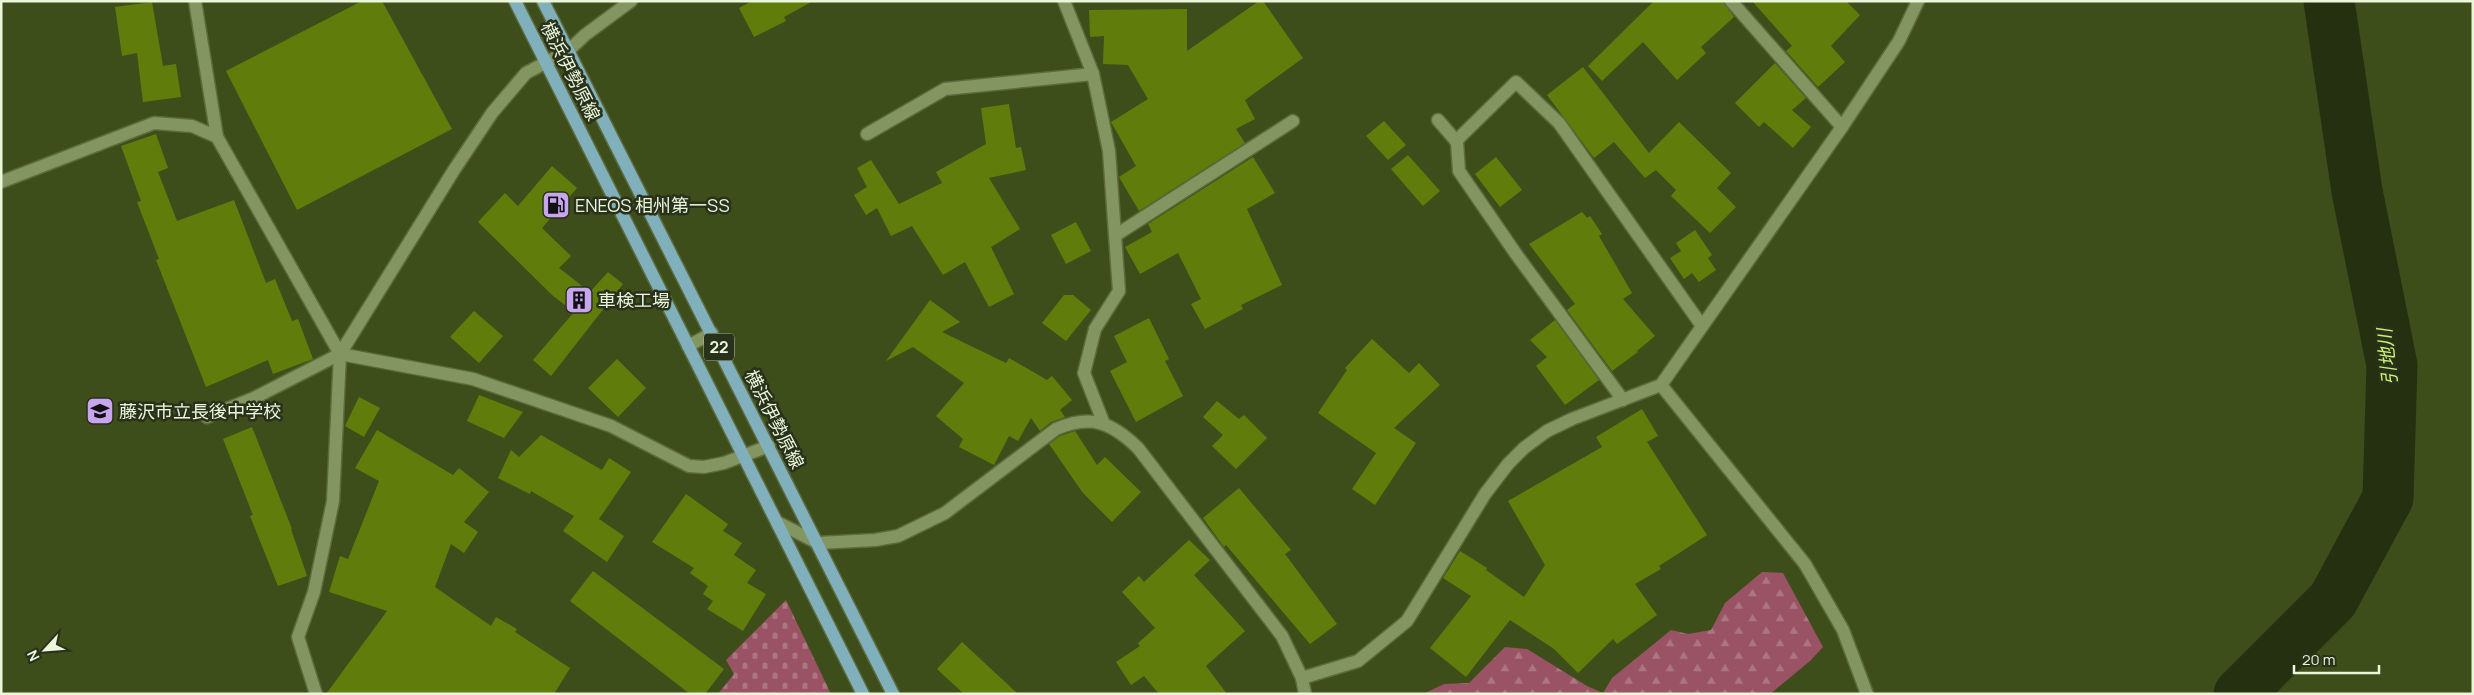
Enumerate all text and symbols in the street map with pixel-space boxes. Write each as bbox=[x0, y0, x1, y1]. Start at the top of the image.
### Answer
street label: 横浜伊勢原線 bbox=[536, 17, 606, 125]
fuel station icon: ENEOS 相州第一SS bbox=[541, 190, 571, 220]
place label: ENEOS 相州第一SS bbox=[575, 193, 730, 217]
building icon: 車検工場 bbox=[564, 285, 594, 315]
place label: 車検工場 bbox=[598, 288, 670, 312]
water label: 引地川 bbox=[2371, 325, 2403, 387]
road number: 22 bbox=[704, 334, 734, 361]
street label: 横浜伊勢原線 bbox=[740, 365, 810, 473]
school or university icon: 藤沢市立長後中学校 bbox=[85, 396, 115, 426]
place label: 藤沢市立長後中学校 bbox=[119, 399, 281, 423]
north arrow bbox=[20, 625, 70, 675]
scale bar bbox=[2294, 642, 2379, 674]
text: N bbox=[22, 647, 44, 665]
text: 20 m bbox=[2302, 649, 2335, 670]

